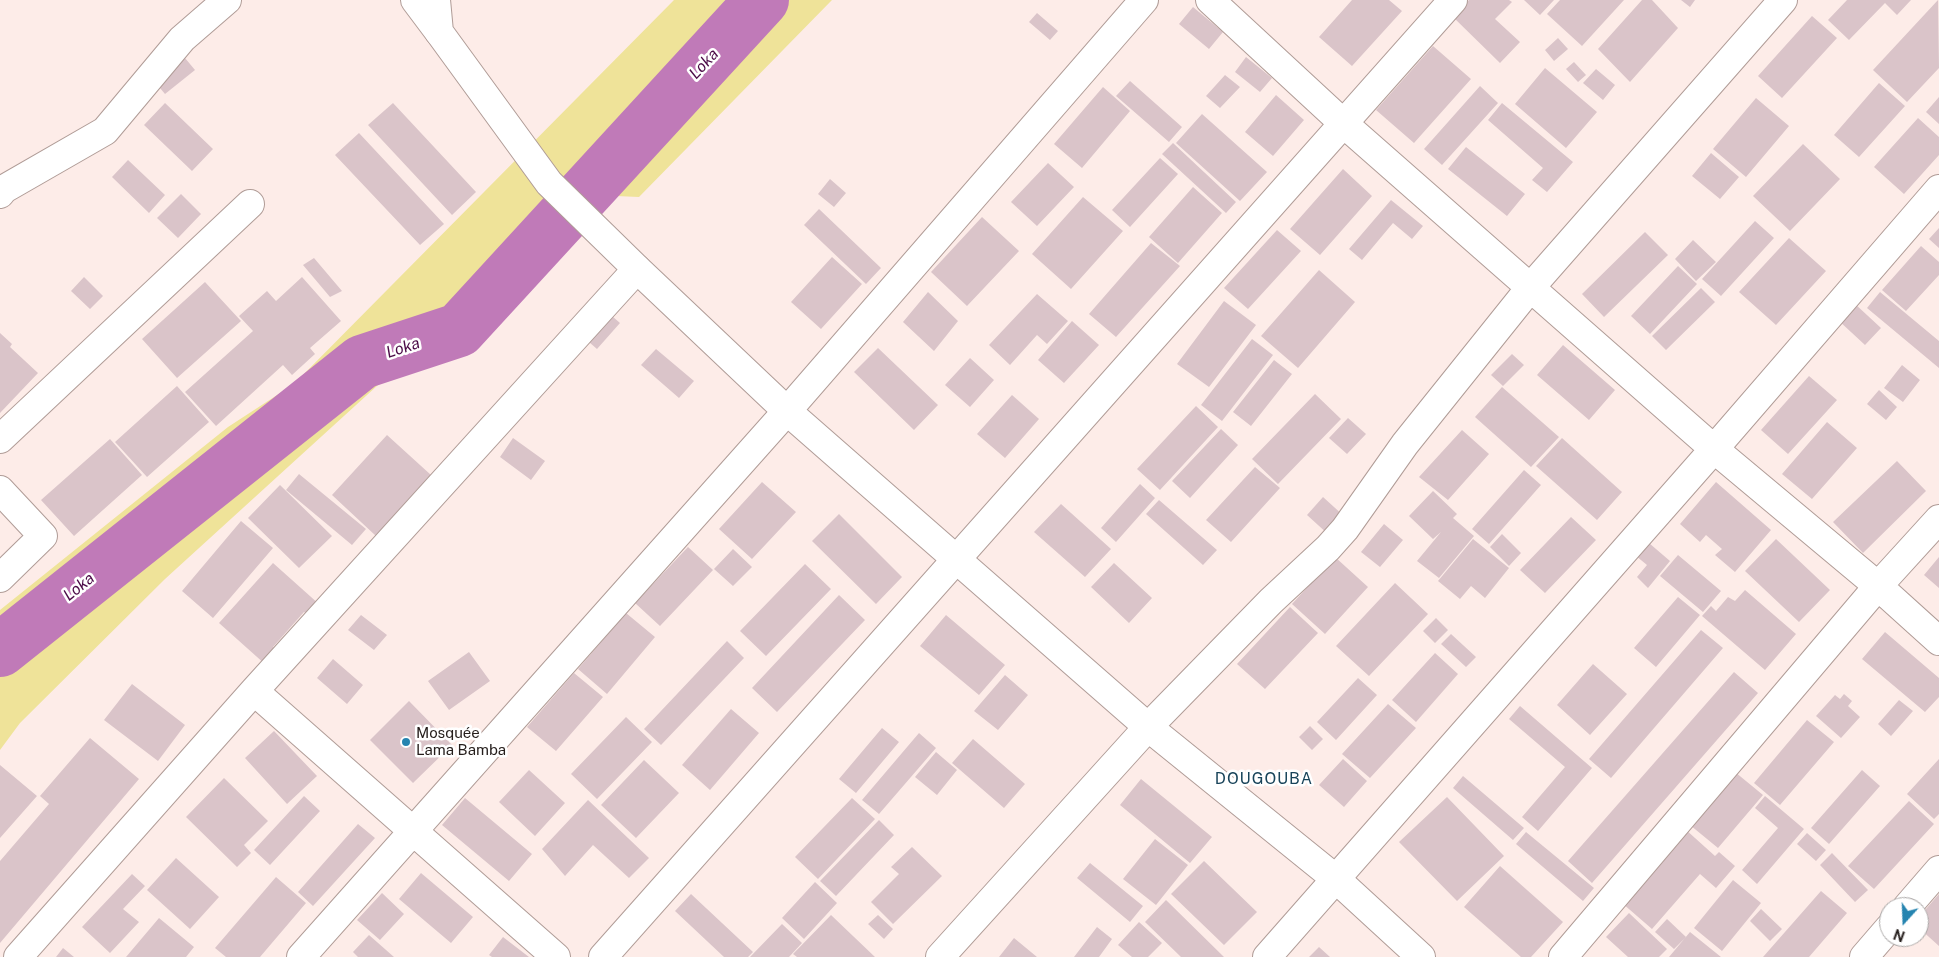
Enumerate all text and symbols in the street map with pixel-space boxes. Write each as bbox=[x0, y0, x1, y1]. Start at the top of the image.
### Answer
water label: Loka bbox=[685, 45, 723, 83]
water label: Loka bbox=[384, 334, 422, 362]
water label: Loka bbox=[60, 569, 98, 605]
place label: Mosquée Lama Bamba bbox=[416, 724, 506, 759]
marker: Mosquée Lama Bamba bbox=[400, 736, 412, 748]
district label: DOUGOUBA bbox=[1214, 769, 1314, 789]
north arrow bbox=[1879, 897, 1929, 947]
text: N bbox=[1891, 926, 1907, 945]

